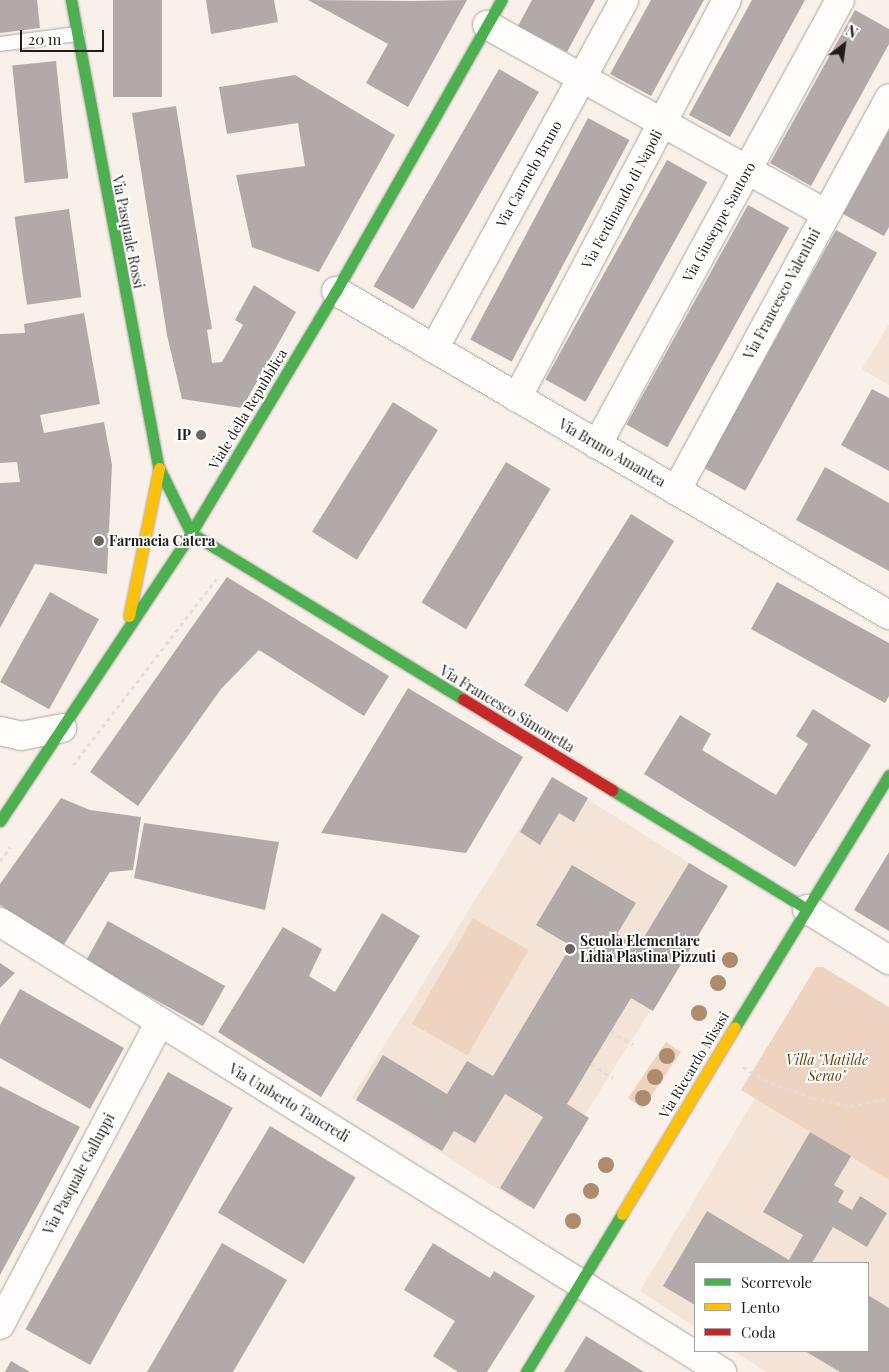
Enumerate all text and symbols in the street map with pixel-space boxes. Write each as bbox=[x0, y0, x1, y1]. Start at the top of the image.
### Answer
scale bar bbox=[22, 20, 106, 52]
north arrow bbox=[819, 20, 869, 70]
text: N bbox=[843, 21, 861, 42]
text: 20 m bbox=[28, 29, 61, 49]
street label: Via Carmelo Bruno bbox=[493, 118, 565, 230]
street label: Via Ferdinando di Napoli bbox=[578, 127, 666, 271]
street label: Via Giuseppe Santoro bbox=[679, 159, 759, 285]
street label: Via Pasquale Rossi bbox=[109, 174, 147, 290]
street label: Via Francesco Valentini bbox=[740, 225, 824, 363]
street label: Viale della Repubblica bbox=[205, 346, 291, 472]
street label: Via Bruno Amantea bbox=[555, 415, 669, 491]
place label: IP bbox=[177, 427, 191, 443]
marker: IP bbox=[195, 429, 207, 441]
place label: Farmacia Catera bbox=[109, 533, 215, 549]
marker: Farmacia Catera bbox=[93, 535, 105, 547]
street label: Via Francesco Simonetta bbox=[437, 662, 577, 756]
place label: Scuola Elementare Lidia Plastina Pizzuti bbox=[580, 933, 716, 966]
marker: Scuola Elementare Lidia Plastina Pizzuti bbox=[564, 943, 576, 955]
street label: Via Riccardo Misasi bbox=[655, 1008, 733, 1122]
park label: Villa "Matilde Serao" bbox=[786, 1052, 868, 1084]
street label: Via Umberto Tancredi bbox=[226, 1060, 352, 1146]
street label: Via Pasquale Galluppi bbox=[40, 1110, 118, 1238]
legend bbox=[694, 1262, 869, 1352]
text: Scorrevole bbox=[741, 1272, 812, 1292]
text: Lento bbox=[741, 1297, 780, 1317]
text: Coda bbox=[741, 1322, 776, 1342]

